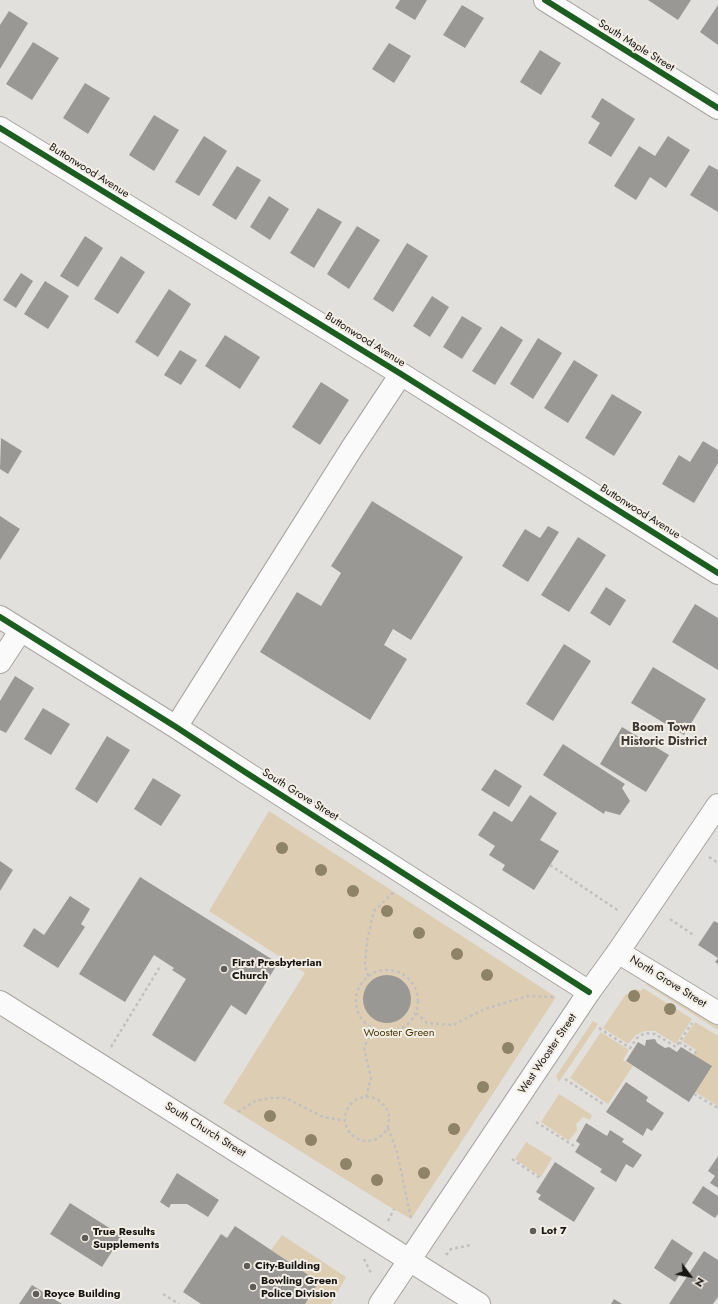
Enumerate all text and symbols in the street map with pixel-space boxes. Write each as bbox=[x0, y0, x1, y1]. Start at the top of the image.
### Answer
street label: South Maple Street bbox=[595, 17, 677, 75]
street label: Buttonwood Avenue bbox=[46, 141, 132, 201]
street label: Buttonwood Avenue bbox=[322, 310, 408, 370]
street label: Buttonwood Avenue bbox=[597, 482, 683, 542]
district label: Boom Town Historic District bbox=[621, 721, 707, 749]
street label: South Grove Street bbox=[259, 766, 341, 824]
street label: North Grove Street bbox=[627, 953, 709, 1011]
place label: First Presbyterian Church bbox=[232, 956, 322, 982]
marker: First Presbyterian Church bbox=[219, 964, 229, 974]
street label: West Wooster Street bbox=[516, 1011, 580, 1097]
park label: Wooster Green bbox=[363, 1026, 435, 1040]
street label: South Church Street bbox=[162, 1100, 248, 1160]
place label: Lot 7 bbox=[541, 1224, 567, 1238]
place label: True Results Supplements bbox=[93, 1225, 159, 1251]
marker: Lot 7 bbox=[528, 1226, 538, 1236]
marker: True Results Supplements bbox=[80, 1233, 90, 1243]
north arrow bbox=[670, 1256, 710, 1296]
place label: City-Building bbox=[255, 1259, 320, 1273]
marker: City-Building bbox=[242, 1261, 252, 1271]
place label: Bowling Green Police Division bbox=[261, 1274, 338, 1300]
text: N bbox=[691, 1274, 709, 1290]
marker: Bowling Green Police Division bbox=[248, 1282, 258, 1292]
place label: Royce Building bbox=[44, 1287, 121, 1301]
marker: Royce Building bbox=[31, 1289, 41, 1299]

